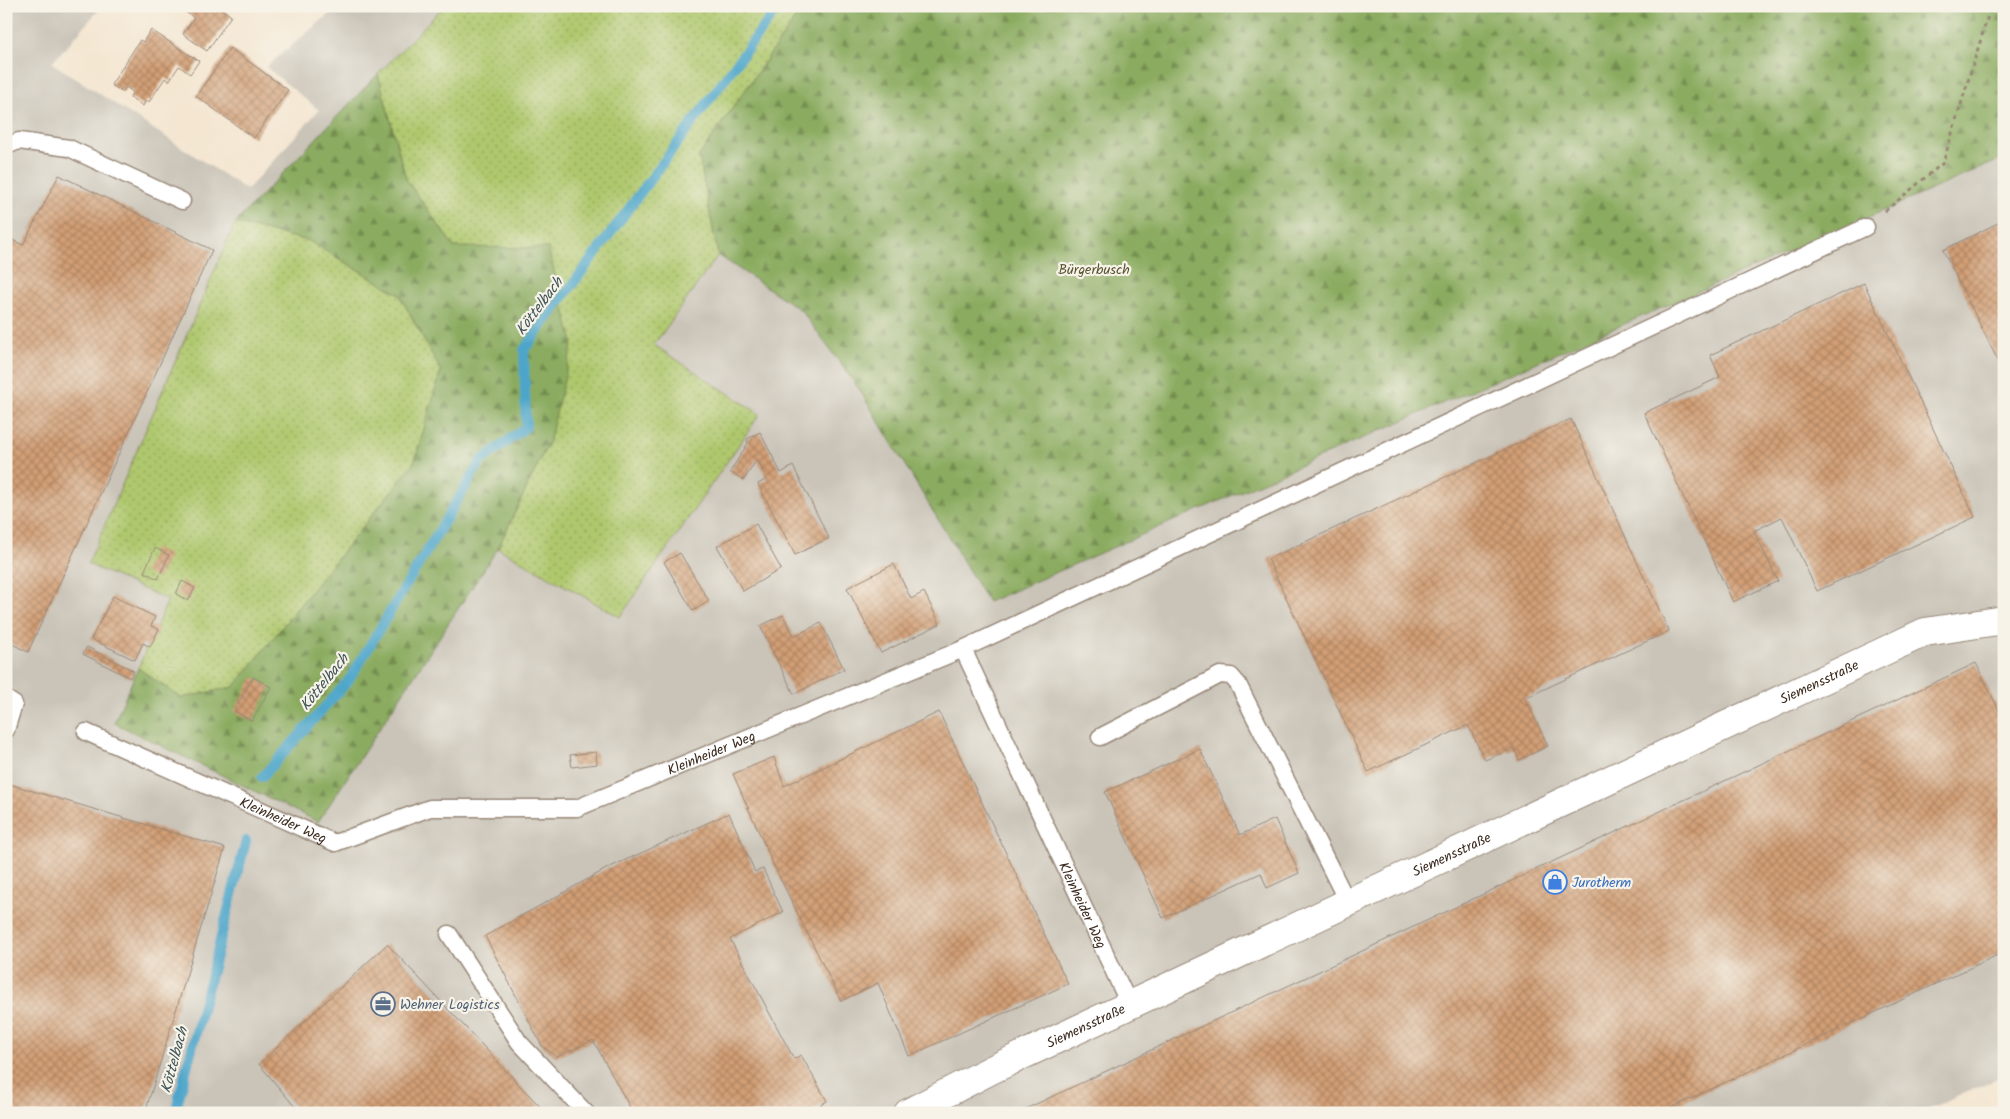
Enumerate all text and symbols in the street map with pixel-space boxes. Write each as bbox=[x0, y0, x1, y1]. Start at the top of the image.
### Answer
park label: Bürgerbusch bbox=[1058, 259, 1130, 281]
water label: Köttelbach bbox=[510, 271, 571, 341]
water label: Köttelbach bbox=[294, 647, 357, 716]
street label: Siemensstraße bbox=[1776, 654, 1863, 711]
street label: Kleinheider Weg bbox=[664, 726, 759, 782]
street label: Kleinheider Weg bbox=[236, 792, 330, 850]
street label: Siemensstraße bbox=[1409, 827, 1496, 883]
street label: Kleinheider Weg bbox=[1052, 858, 1112, 952]
shop icon: Jurotherm bbox=[1542, 869, 1568, 895]
place label: Jurotherm bbox=[1572, 872, 1631, 894]
office icon: Wehner Logistics bbox=[370, 991, 396, 1017]
place label: Wehner Logistics bbox=[400, 994, 500, 1016]
street label: Siemensstraße bbox=[1043, 998, 1130, 1055]
water label: Köttelbach bbox=[155, 1023, 196, 1096]

